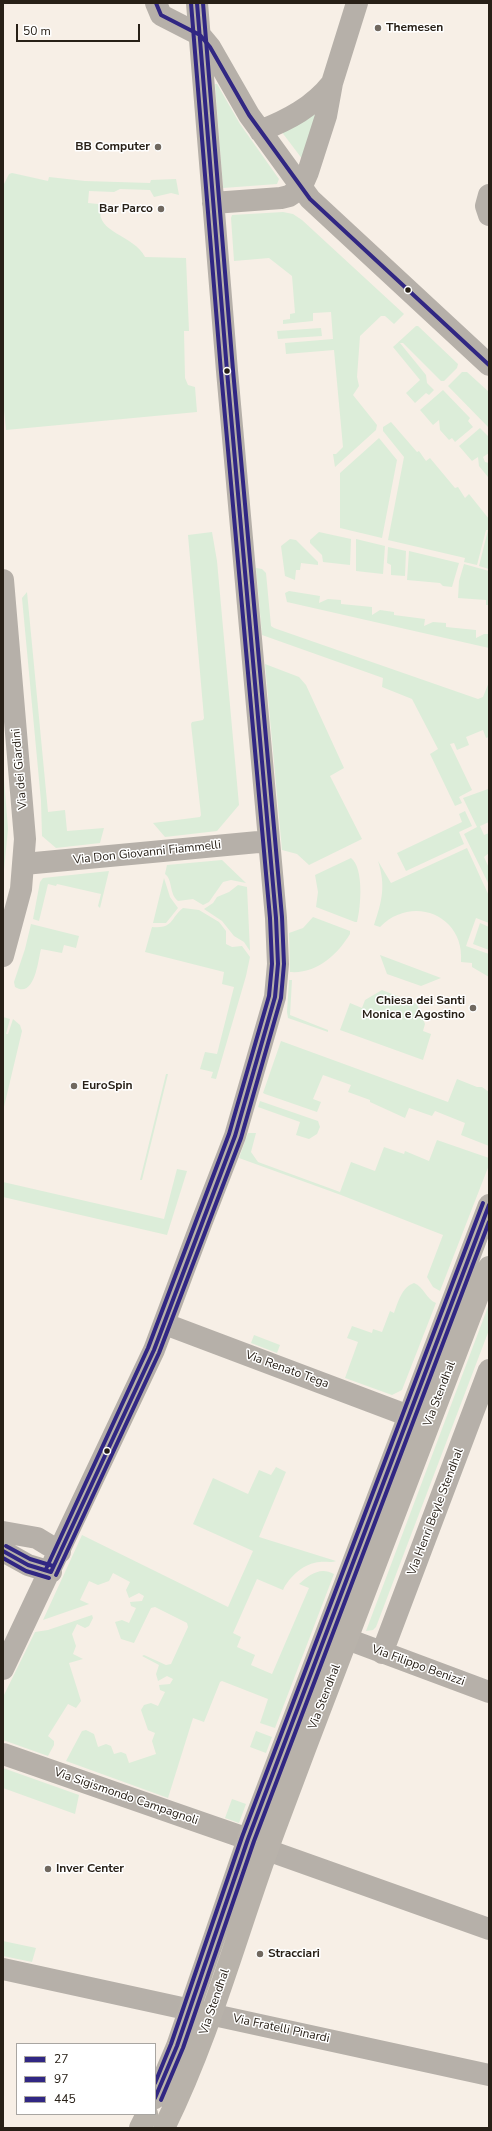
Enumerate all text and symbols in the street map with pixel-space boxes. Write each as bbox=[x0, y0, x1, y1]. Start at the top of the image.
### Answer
scale bar bbox=[18, 16, 142, 42]
place label: Themesen bbox=[386, 21, 443, 35]
text: 50 m bbox=[23, 23, 51, 39]
marker: Themesen bbox=[373, 23, 383, 33]
place label: BB Computer bbox=[75, 140, 150, 154]
marker: BB Computer bbox=[153, 142, 163, 152]
place label: Bar Parco bbox=[99, 202, 153, 216]
marker: Bar Parco bbox=[156, 204, 166, 214]
unlabelled marker bbox=[403, 285, 413, 295]
unlabelled marker bbox=[222, 366, 232, 376]
street label: Via dei Giardini bbox=[9, 728, 31, 810]
street label: Via Don Giovanni Fiammelli bbox=[72, 838, 222, 868]
place label: Chiesa dei Santi Monica e Agostino bbox=[362, 994, 465, 1022]
marker: Chiesa dei Santi Monica e Agostino bbox=[468, 1003, 478, 1013]
place label: EuroSpin bbox=[82, 1079, 132, 1093]
marker: EuroSpin bbox=[69, 1081, 79, 1091]
street label: Via Renato Tega bbox=[243, 1348, 331, 1392]
street label: Via Stendhal bbox=[421, 1359, 459, 1429]
unlabelled marker bbox=[102, 1446, 112, 1456]
street label: Via Henri Beyle Stendhal bbox=[405, 1446, 467, 1578]
street label: Via Filippo Benizzi bbox=[370, 1642, 466, 1690]
street label: Via Stendhal bbox=[306, 1662, 344, 1732]
street label: Via Sigismondo Campagnoli bbox=[52, 1766, 200, 1828]
place label: Inver Center bbox=[56, 1862, 124, 1876]
marker: Inver Center bbox=[43, 1864, 53, 1874]
place label: Stracciari bbox=[268, 1947, 320, 1961]
marker: Stracciari bbox=[255, 1949, 265, 1959]
street label: Via Stendhal bbox=[197, 1967, 233, 2037]
street label: Via Fratelli Pinardi bbox=[231, 2012, 331, 2046]
legend bbox=[16, 2043, 156, 2115]
text: 27 bbox=[54, 2051, 68, 2067]
text: 97 bbox=[54, 2071, 68, 2087]
text: 445 bbox=[54, 2091, 76, 2107]

